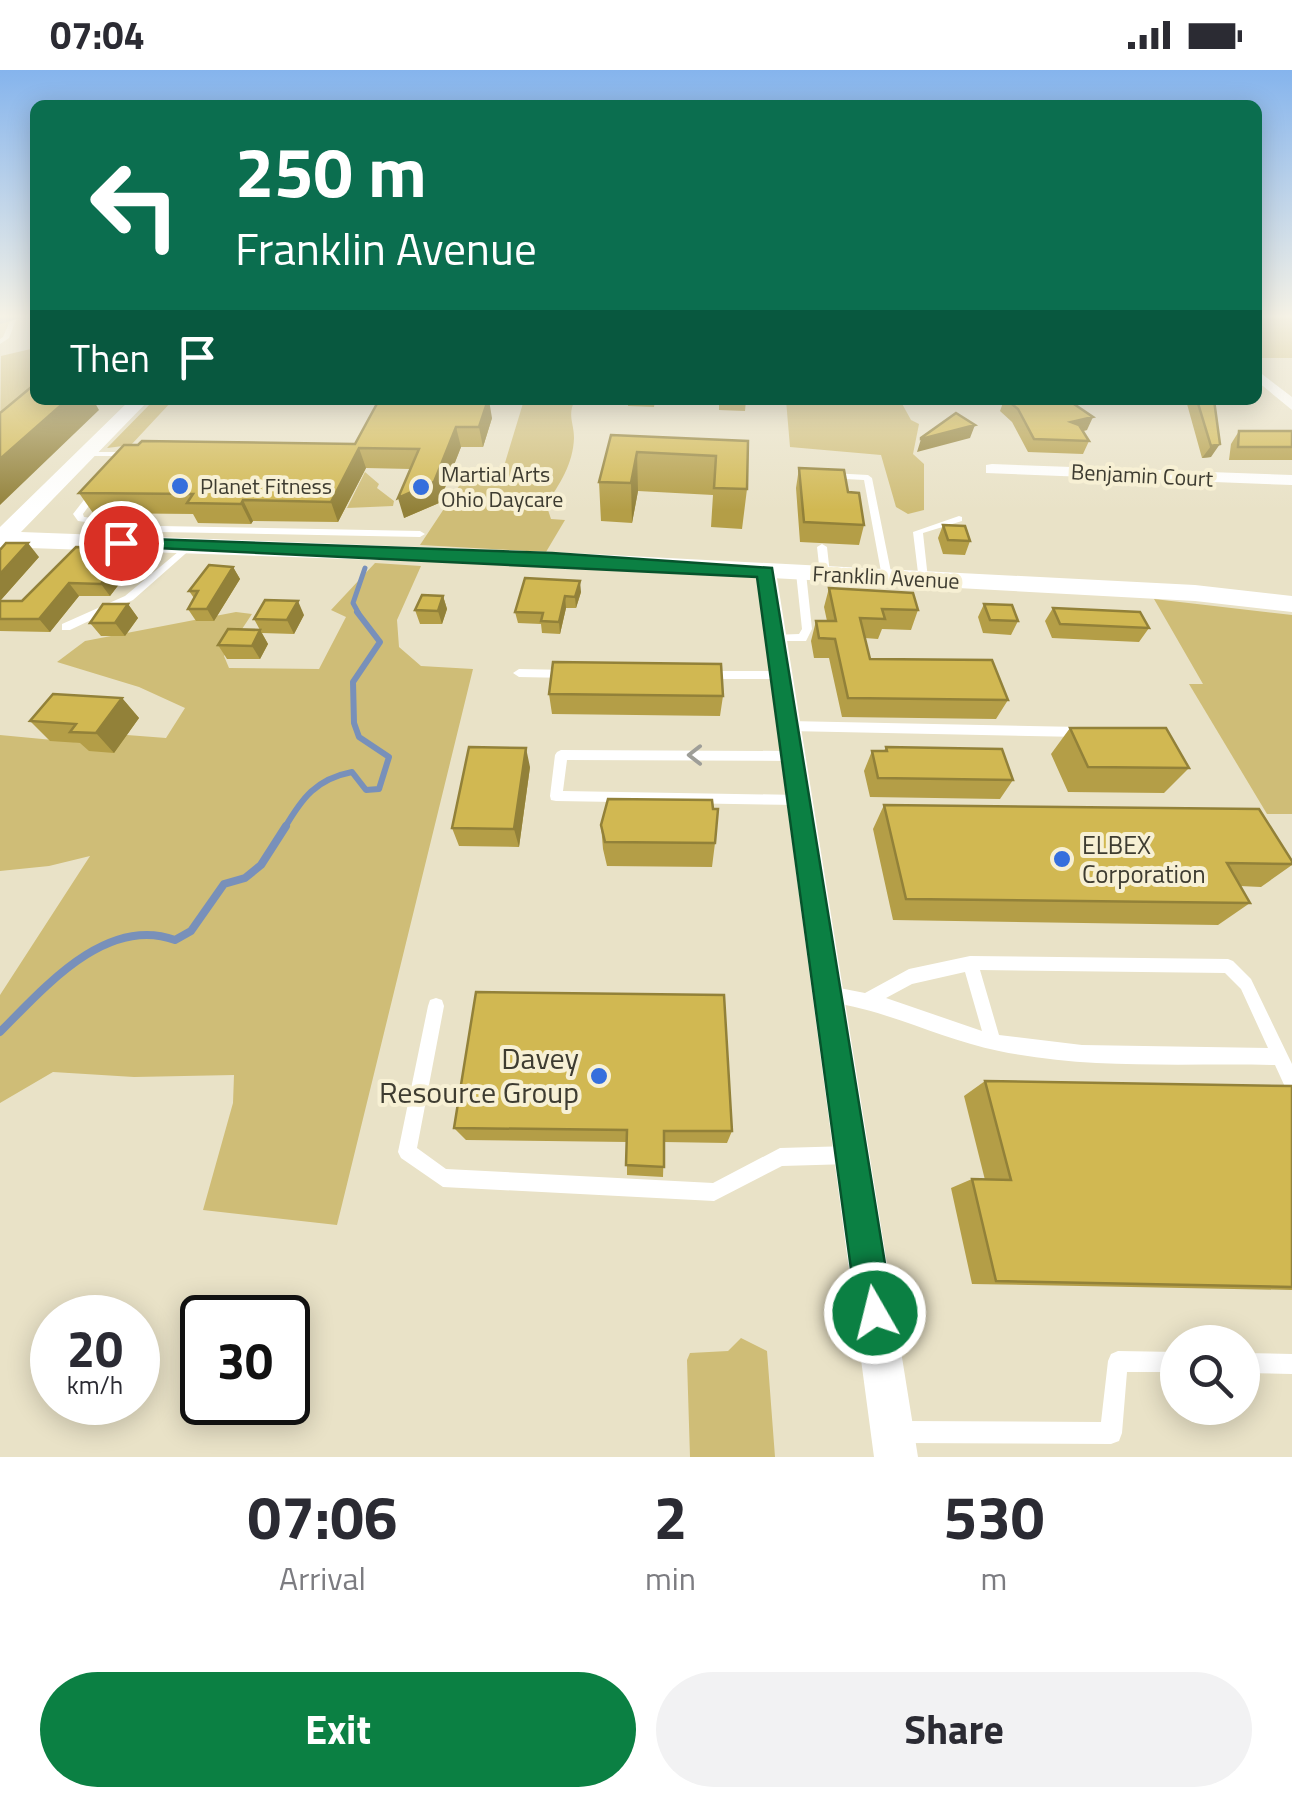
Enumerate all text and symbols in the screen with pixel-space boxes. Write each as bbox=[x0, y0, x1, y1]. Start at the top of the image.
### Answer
text: 07:04 bbox=[50, 6, 145, 64]
text: 250 m bbox=[235, 118, 427, 224]
icon: left bbox=[70, 140, 200, 270]
text: Franklin Avenue bbox=[235, 214, 537, 282]
text: Then bbox=[70, 329, 150, 387]
icon: arrive bbox=[170, 330, 225, 385]
street label: Benjamin Court bbox=[1070, 454, 1214, 496]
place label: Martial Arts Ohio Daycare bbox=[441, 457, 563, 516]
place label: Planet Fitness bbox=[200, 469, 332, 503]
marker: Planet Fitness bbox=[169, 475, 191, 497]
marker: Martial Arts Ohio Daycare bbox=[410, 476, 432, 498]
pin bbox=[79, 501, 164, 586]
icon: arrive bbox=[94, 516, 149, 571]
street label: Franklin Avenue bbox=[811, 556, 961, 598]
one-way arrow bbox=[687, 744, 702, 766]
place label: ELBEX Corporation bbox=[1082, 826, 1206, 893]
marker: ELBEX Corporation bbox=[1051, 848, 1073, 870]
place label: Davey Resource Group bbox=[379, 1035, 579, 1115]
marker: Davey Resource Group bbox=[588, 1065, 610, 1087]
position arrow bbox=[823, 1261, 927, 1365]
speed limit sign: 30 bbox=[180, 1295, 310, 1425]
text: 20 bbox=[67, 1310, 123, 1386]
map controls bbox=[1160, 1325, 1260, 1425]
button: search bbox=[1160, 1325, 1260, 1425]
text: km/h bbox=[67, 1366, 123, 1404]
text: 07:06 bbox=[248, 1471, 397, 1562]
text: 2 bbox=[654, 1471, 687, 1562]
text: 530 bbox=[944, 1471, 1044, 1562]
text: Arrival bbox=[279, 1554, 366, 1602]
text: min bbox=[645, 1554, 696, 1602]
text: m bbox=[981, 1554, 1007, 1602]
button: Exit bbox=[40, 1672, 636, 1787]
button: Share bbox=[656, 1672, 1252, 1787]

